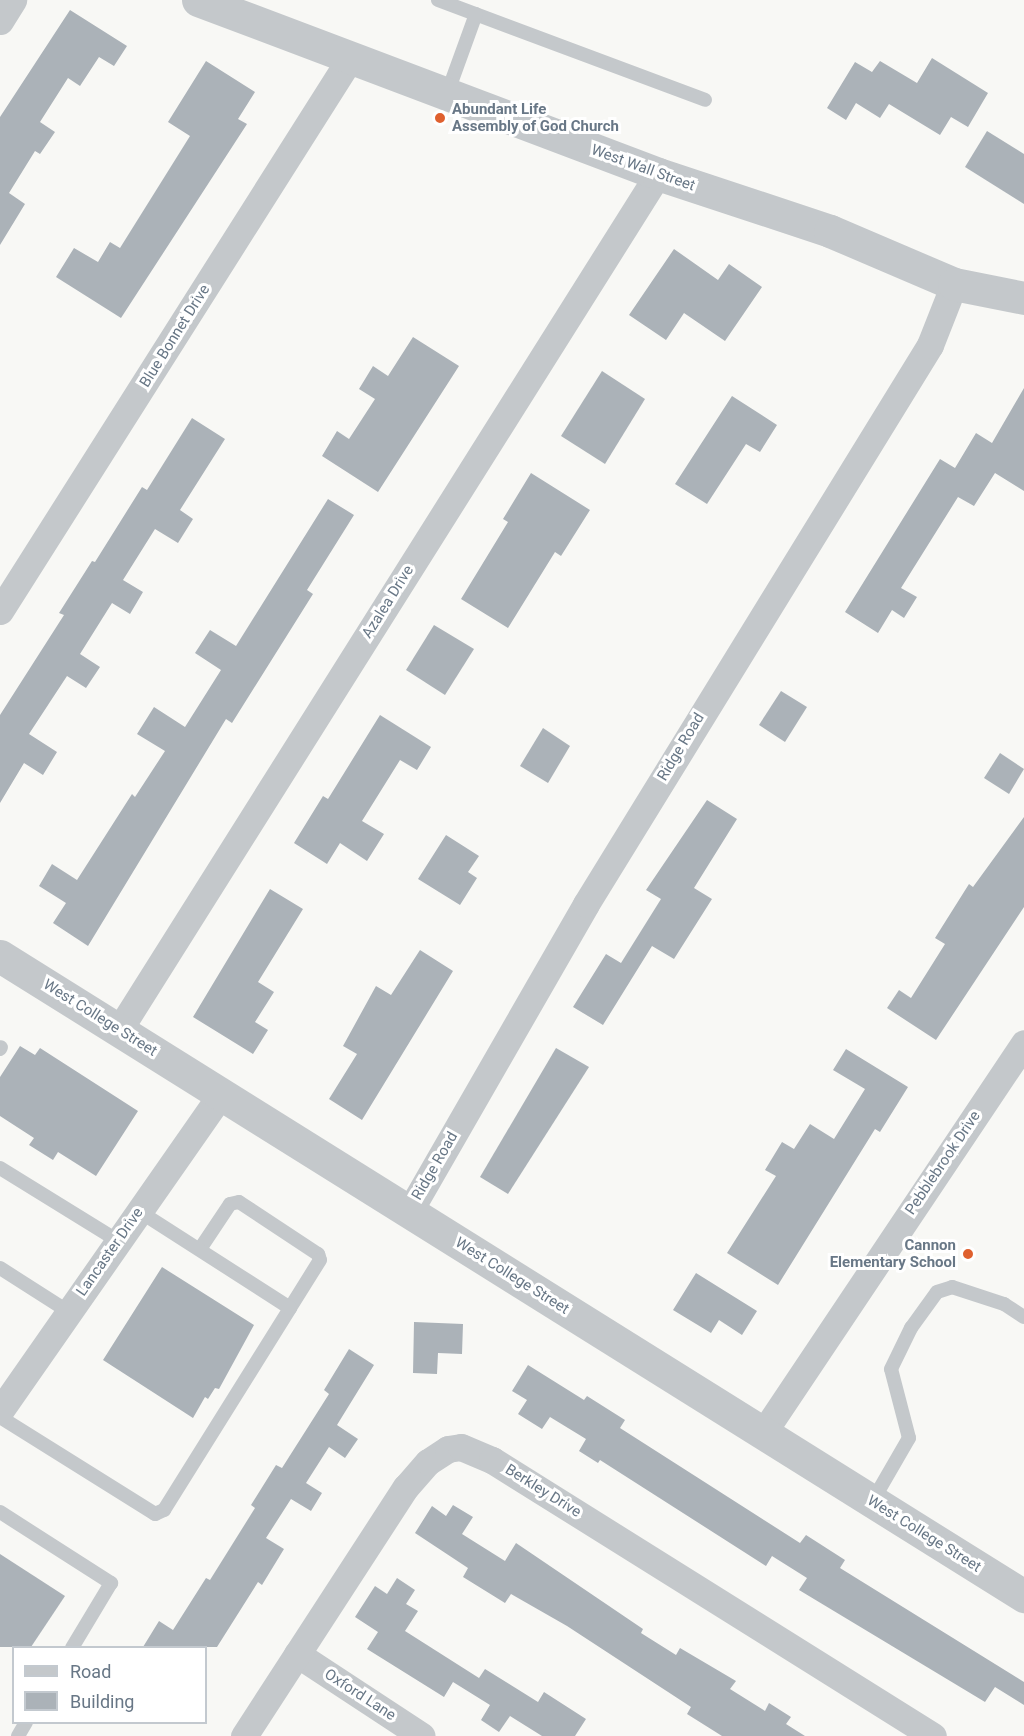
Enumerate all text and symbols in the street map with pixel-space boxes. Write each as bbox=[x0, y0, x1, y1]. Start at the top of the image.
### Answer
place label: Abundant Life Assembly of God Church bbox=[452, 100, 619, 135]
marker: Abundant Life Assembly of God Church bbox=[433, 111, 447, 125]
street label: West Wall Street bbox=[589, 141, 697, 195]
street label: Blue Bonnet Drive bbox=[136, 281, 214, 391]
street label: Azalea Drive bbox=[358, 562, 418, 642]
street label: Ridge Road bbox=[654, 710, 708, 784]
street label: West College Street bbox=[40, 976, 160, 1060]
street label: Pebblebrook Drive bbox=[902, 1108, 984, 1218]
street label: Ridge Road bbox=[408, 1129, 462, 1203]
street label: Lancaster Drive bbox=[73, 1204, 147, 1300]
street label: West College Street bbox=[452, 1234, 572, 1318]
place label: Cannon Elementary School bbox=[830, 1236, 956, 1271]
marker: Cannon Elementary School bbox=[961, 1247, 975, 1261]
street label: Berkley Drive bbox=[502, 1461, 584, 1521]
street label: West College Street bbox=[864, 1492, 984, 1576]
legend bbox=[12, 1646, 207, 1724]
text: Road bbox=[70, 1661, 111, 1682]
street label: Oxford Lane bbox=[321, 1665, 399, 1725]
text: Building bbox=[70, 1691, 134, 1712]

